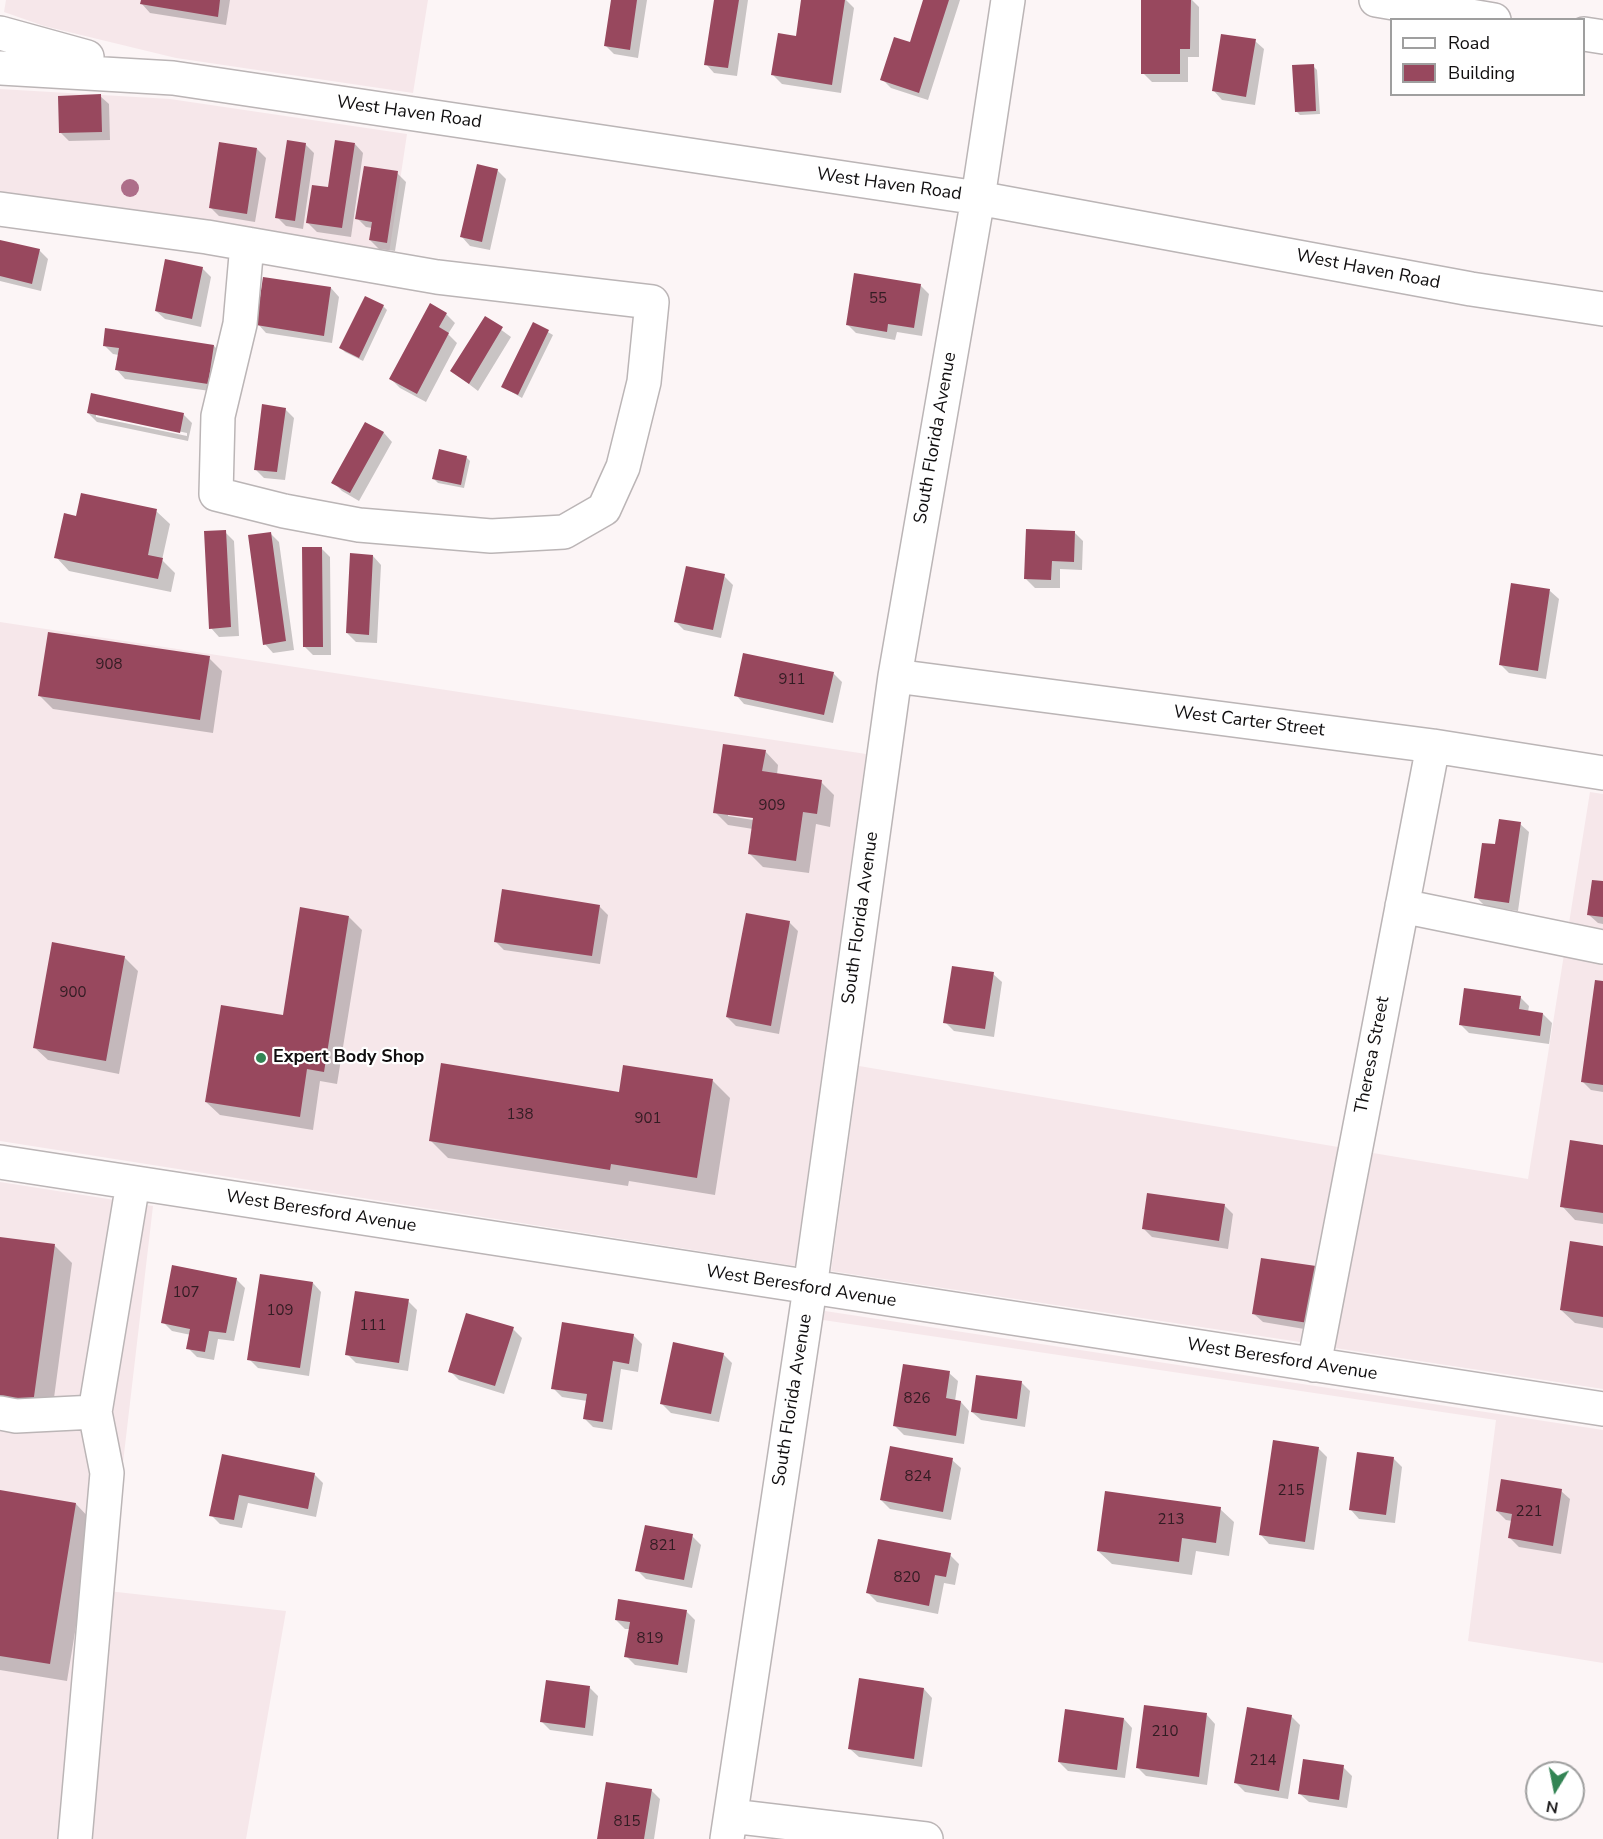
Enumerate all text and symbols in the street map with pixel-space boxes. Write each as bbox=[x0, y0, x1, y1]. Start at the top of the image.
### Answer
legend bbox=[1390, 18, 1585, 96]
text: Road bbox=[1448, 31, 1490, 55]
text: Building bbox=[1448, 61, 1515, 85]
street label: West Haven Road bbox=[335, 92, 483, 134]
street label: West Haven Road bbox=[815, 164, 963, 206]
street label: West Haven Road bbox=[1294, 245, 1442, 295]
house number: 55 bbox=[869, 290, 887, 308]
street label: South Florida Avenue bbox=[910, 350, 962, 526]
house number: 908 bbox=[96, 656, 122, 674]
house number: 911 bbox=[779, 671, 805, 689]
street label: West Carter Street bbox=[1172, 702, 1326, 742]
house number: 909 bbox=[759, 797, 785, 815]
street label: South Florida Avenue bbox=[838, 830, 884, 1006]
house number: 900 bbox=[60, 984, 86, 1002]
street label: Theresa Street bbox=[1351, 995, 1395, 1115]
place label: Expert Body Shop bbox=[273, 1047, 424, 1069]
marker: Expert Body Shop bbox=[254, 1051, 268, 1065]
house number: 138 bbox=[507, 1106, 533, 1124]
house number: 901 bbox=[635, 1110, 661, 1128]
street label: West Beresford Avenue bbox=[224, 1186, 418, 1238]
street label: West Beresford Avenue bbox=[704, 1261, 898, 1313]
house number: 107 bbox=[173, 1284, 199, 1302]
house number: 109 bbox=[267, 1302, 293, 1320]
street label: South Florida Avenue bbox=[769, 1312, 817, 1488]
house number: 111 bbox=[360, 1317, 386, 1335]
street label: West Beresford Avenue bbox=[1185, 1334, 1379, 1386]
house number: 826 bbox=[904, 1390, 930, 1408]
house number: 824 bbox=[905, 1468, 931, 1486]
house number: 215 bbox=[1278, 1482, 1304, 1500]
house number: 221 bbox=[1516, 1503, 1542, 1521]
house number: 213 bbox=[1158, 1511, 1184, 1529]
house number: 821 bbox=[650, 1537, 676, 1555]
house number: 820 bbox=[894, 1569, 920, 1587]
house number: 819 bbox=[637, 1630, 663, 1648]
house number: 210 bbox=[1152, 1723, 1178, 1741]
house number: 214 bbox=[1250, 1752, 1276, 1770]
north arrow bbox=[1525, 1761, 1585, 1821]
text: N bbox=[1544, 1795, 1560, 1819]
house number: 815 bbox=[614, 1813, 640, 1831]

